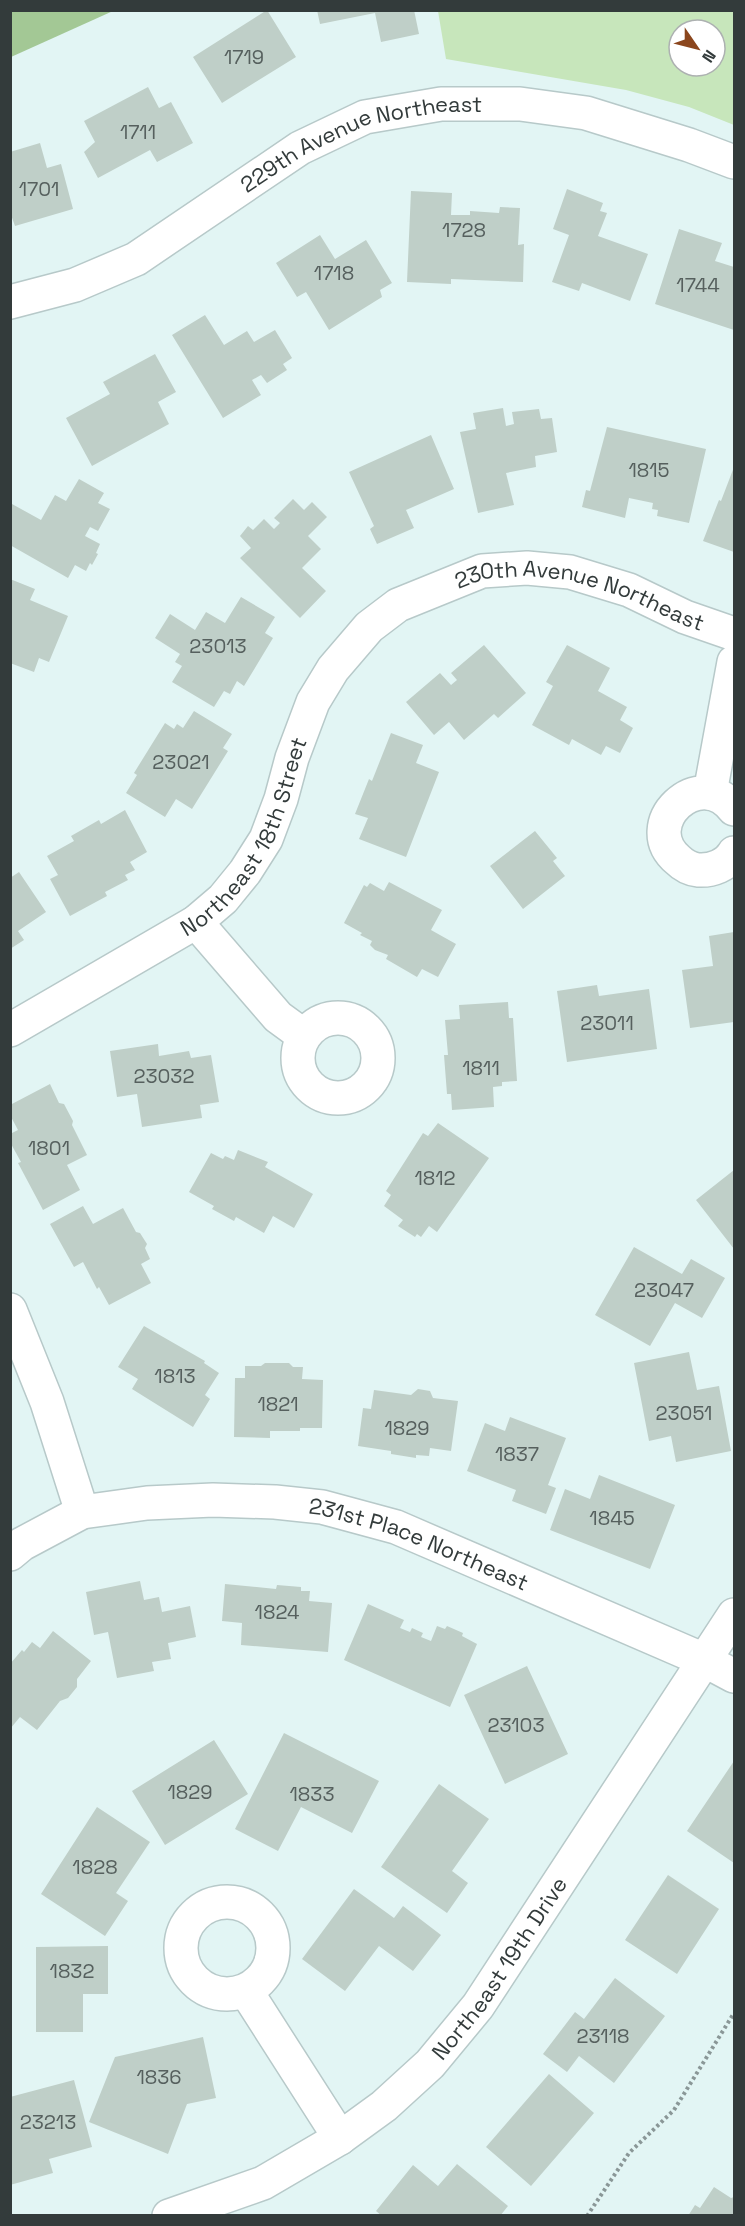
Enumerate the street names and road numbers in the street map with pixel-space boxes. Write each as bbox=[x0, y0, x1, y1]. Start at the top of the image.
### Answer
street label: 229th Avenue Northeast bbox=[235, 90, 482, 198]
street label: 230th Avenue Northeast bbox=[450, 554, 708, 637]
street label: Northeast 18th Street bbox=[175, 733, 313, 942]
street label: 231st Place Northeast bbox=[308, 1492, 533, 1597]
street label: Northeast 19th Drive bbox=[425, 1871, 573, 2065]

